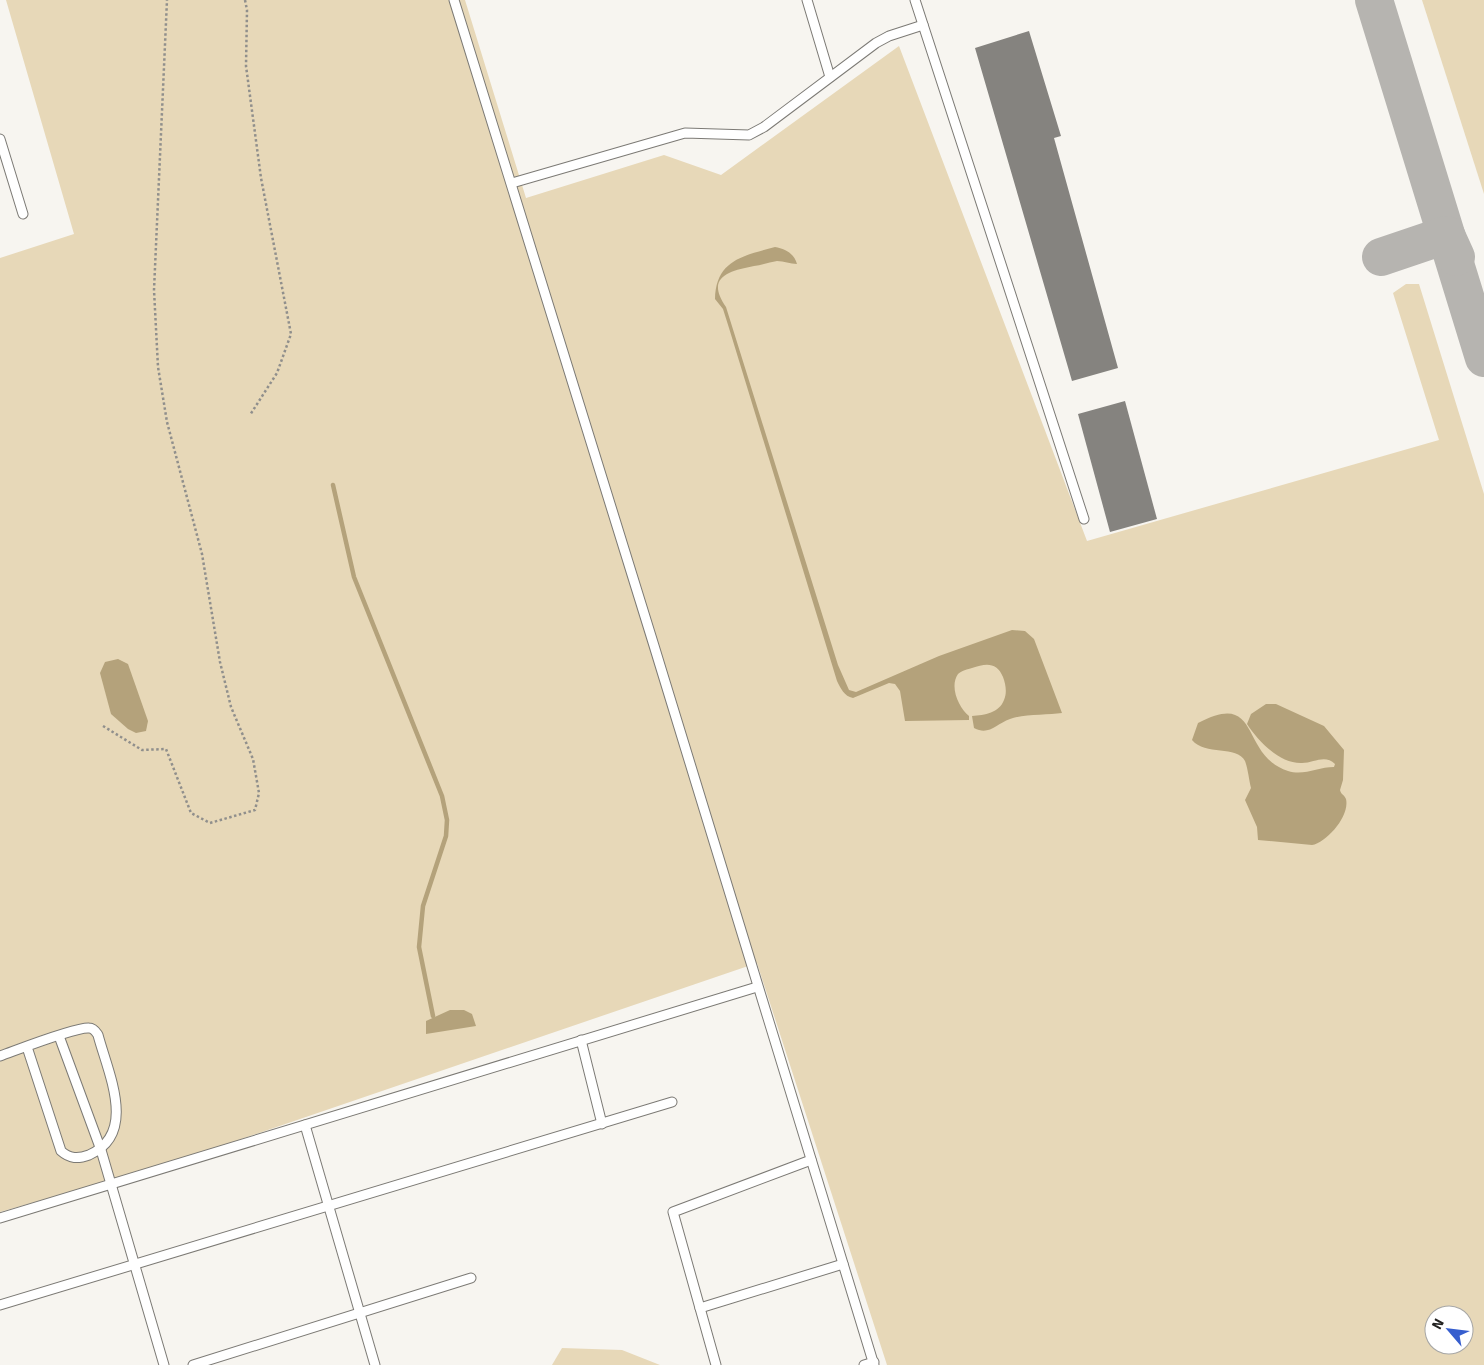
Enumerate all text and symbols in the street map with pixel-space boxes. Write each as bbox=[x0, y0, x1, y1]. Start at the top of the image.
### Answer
north arrow bbox=[1424, 1305, 1474, 1355]
text: N bbox=[1428, 1316, 1448, 1332]

